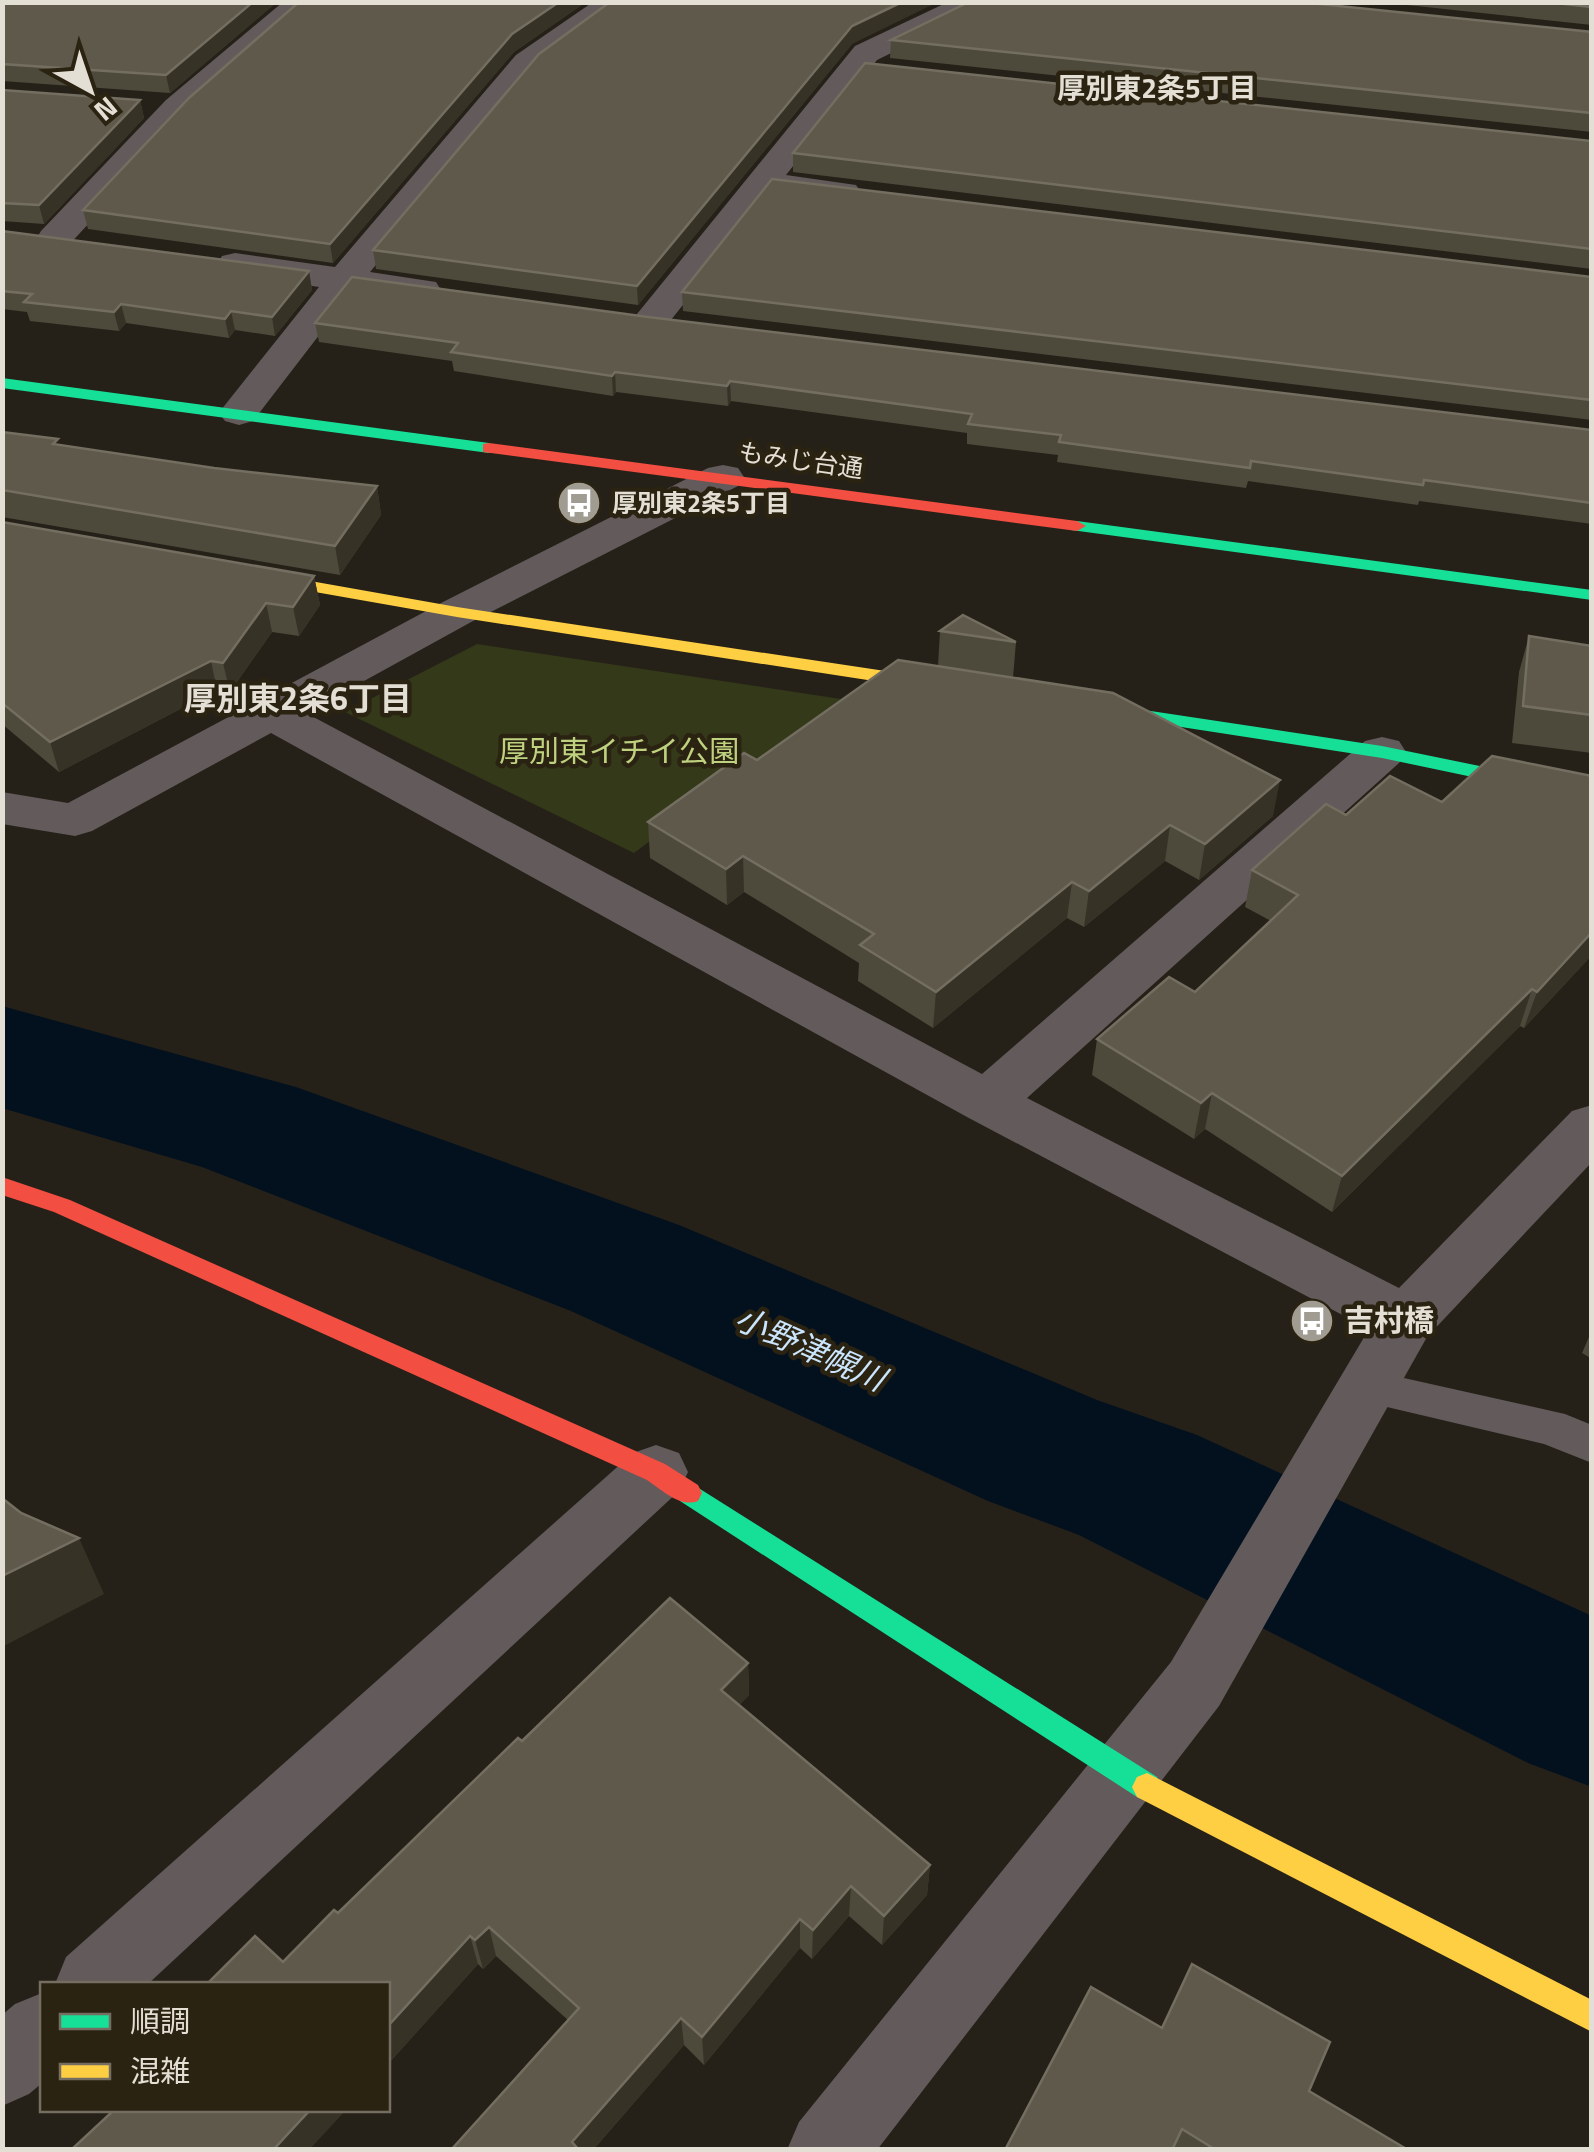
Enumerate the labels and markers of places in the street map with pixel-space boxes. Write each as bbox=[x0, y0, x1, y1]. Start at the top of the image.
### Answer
bus stop icon: 厚別東2条5丁目 bbox=[556, 480, 602, 526]
place label: 厚別東2条5丁目 bbox=[612, 484, 790, 522]
place label: 吉村橋 bbox=[1344, 1297, 1434, 1343]
bus stop icon: 吉村橋 bbox=[1289, 1298, 1335, 1344]

